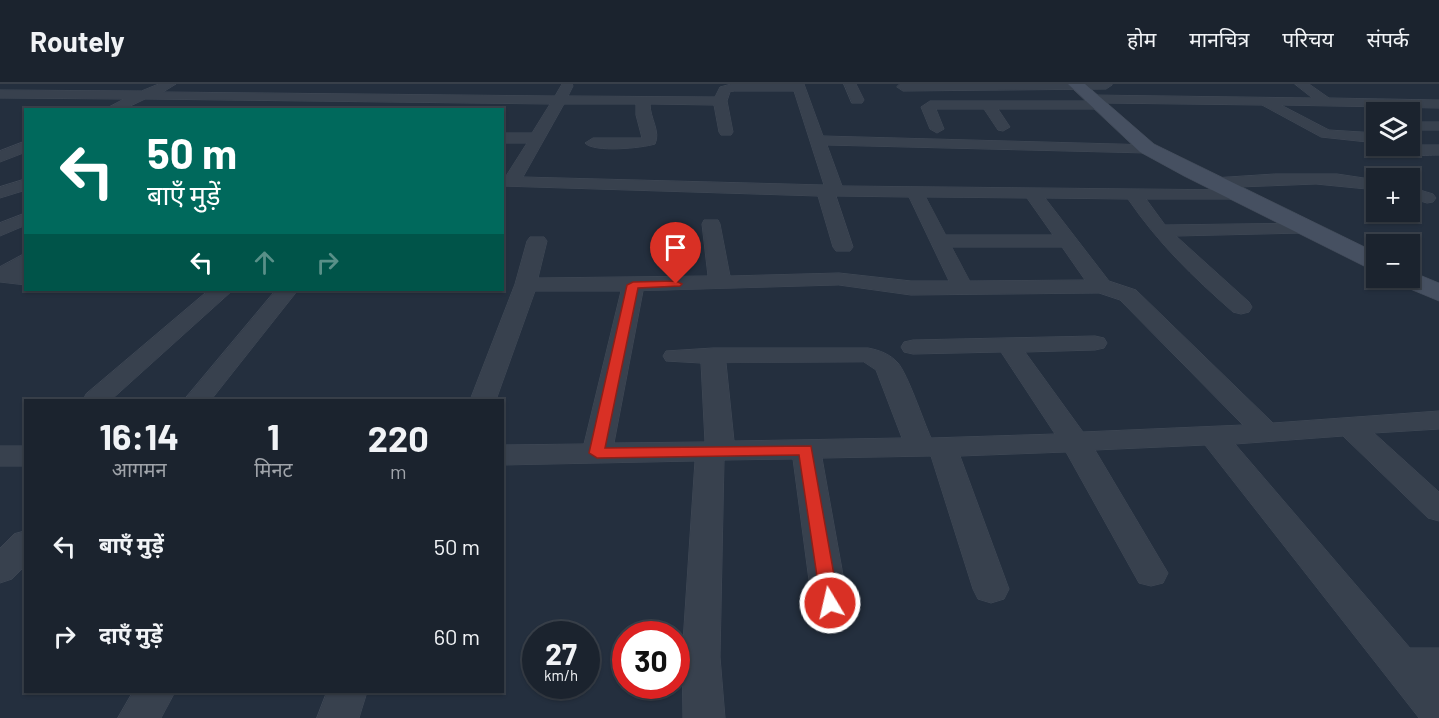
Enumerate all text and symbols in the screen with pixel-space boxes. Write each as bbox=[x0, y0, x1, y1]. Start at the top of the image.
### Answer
text: Routely bbox=[30, 24, 125, 58]
text: होम bbox=[1127, 26, 1156, 51]
text: मानचित्र bbox=[1189, 26, 1249, 51]
text: परिचय bbox=[1282, 26, 1334, 51]
text: संपर्क bbox=[1367, 26, 1409, 51]
map controls bbox=[1366, 102, 1420, 288]
button: layers bbox=[1366, 102, 1420, 156]
text: 50 m bbox=[147, 127, 237, 177]
icon: left bbox=[48, 132, 126, 210]
button: + bbox=[1366, 168, 1420, 222]
text: बाएँ मुड़ें bbox=[147, 178, 220, 210]
pin bbox=[650, 222, 701, 284]
icon: arrive bbox=[659, 231, 692, 264]
button: − bbox=[1366, 234, 1420, 288]
icon: left bbox=[185, 246, 218, 279]
icon: ahead bbox=[248, 246, 281, 279]
icon: right bbox=[311, 246, 344, 279]
text: 16:14 bbox=[99, 414, 179, 457]
text: 1 bbox=[267, 414, 280, 457]
text: 220 bbox=[368, 416, 429, 459]
text: आगमन bbox=[112, 457, 167, 481]
text: मिनट bbox=[254, 457, 293, 481]
text: m bbox=[390, 459, 407, 483]
icon: left bbox=[48, 530, 81, 563]
text: बाएँ मुड़ें bbox=[99, 531, 164, 557]
text: 50 m bbox=[434, 533, 480, 559]
position arrow bbox=[798, 571, 862, 635]
icon: right bbox=[48, 620, 81, 653]
text: दाएँ मुड़ें bbox=[99, 621, 162, 647]
speed limit sign: 30 bbox=[612, 621, 690, 699]
text: 60 m bbox=[434, 623, 480, 649]
text: 27 bbox=[545, 635, 577, 671]
text: km/h bbox=[544, 666, 578, 684]

